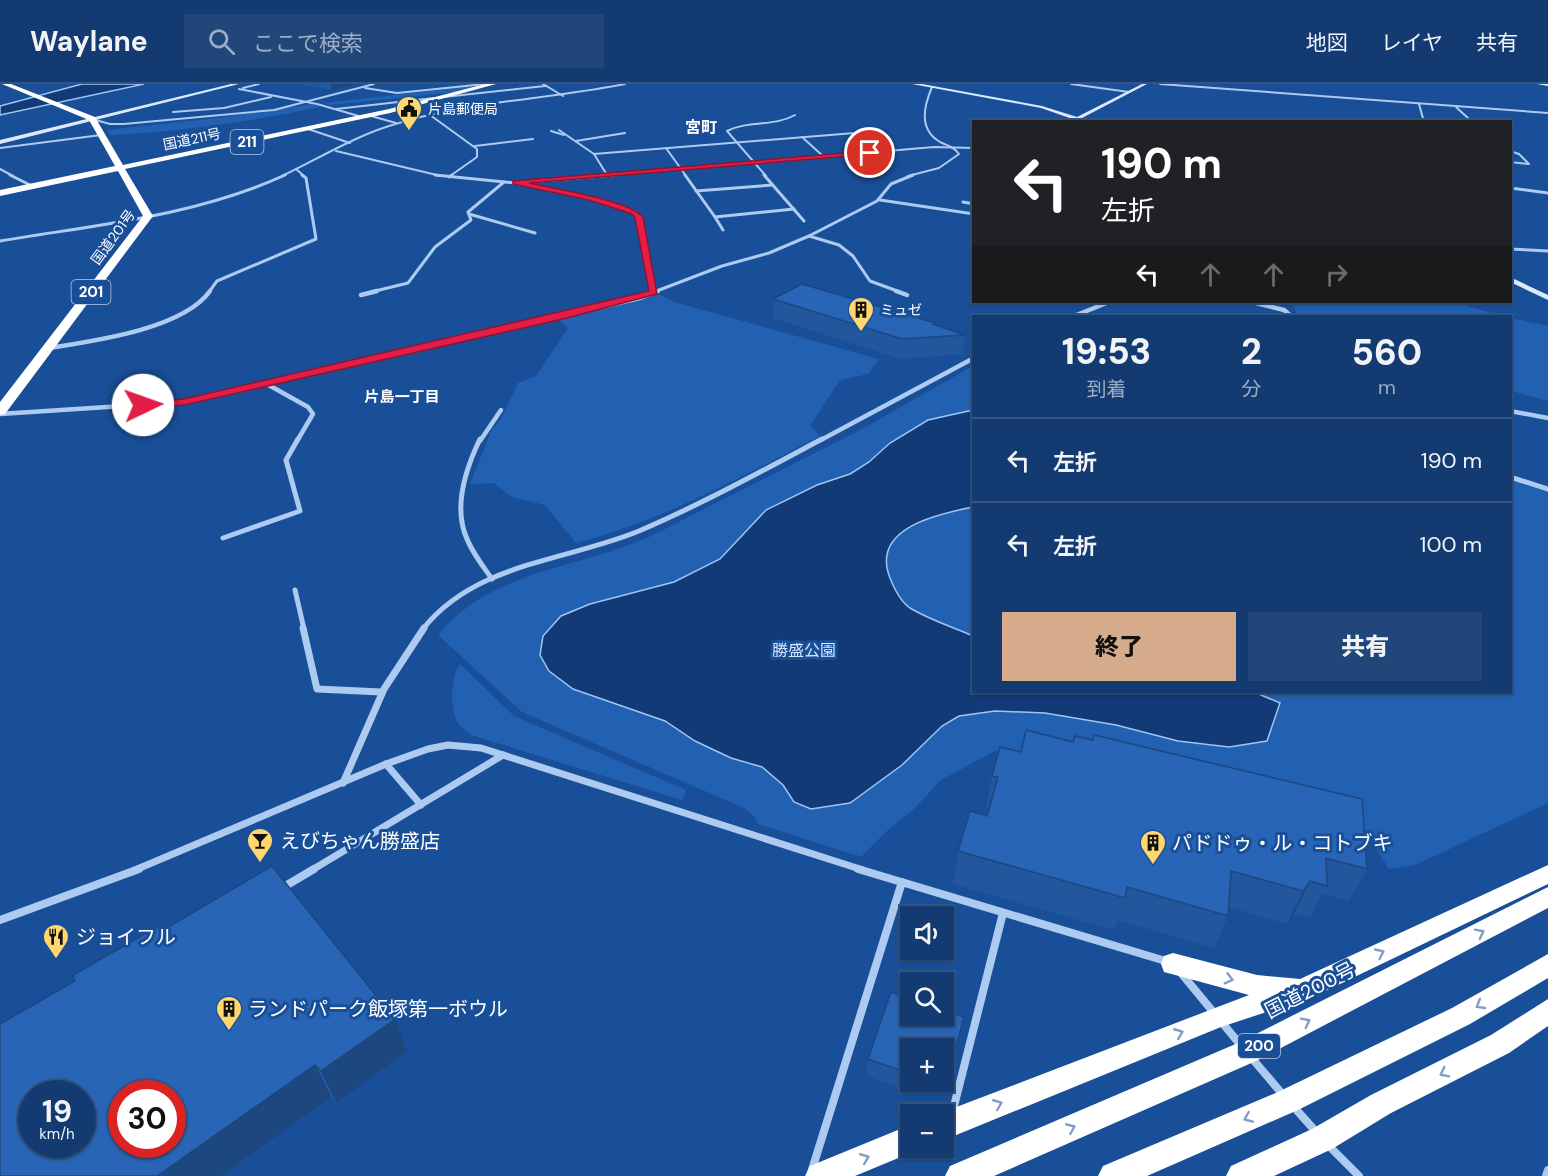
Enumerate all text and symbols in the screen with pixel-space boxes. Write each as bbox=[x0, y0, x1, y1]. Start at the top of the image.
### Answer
search box bbox=[184, 14, 604, 68]
text: Waylane bbox=[30, 23, 148, 60]
icon: search bbox=[205, 25, 238, 58]
text: ここで検索 bbox=[253, 29, 363, 58]
text: 地図 bbox=[1306, 29, 1348, 57]
text: レイヤ bbox=[1381, 29, 1443, 57]
text: 共有 bbox=[1476, 29, 1518, 57]
public building icon: 片島郵便局 bbox=[394, 94, 424, 132]
place label: 片島郵便局 bbox=[428, 100, 498, 118]
district label: 宮町 bbox=[685, 117, 717, 138]
street label: 国道211号 bbox=[161, 124, 223, 154]
pin bbox=[844, 127, 895, 178]
road number: 211 bbox=[230, 130, 264, 154]
icon: arrive bbox=[853, 136, 886, 169]
text: 190 m bbox=[1101, 136, 1222, 191]
icon: left bbox=[1002, 144, 1080, 222]
text: 左折 bbox=[1101, 193, 1155, 228]
street label: 国道201号 bbox=[87, 206, 139, 268]
icon: left bbox=[1131, 258, 1164, 291]
icon: ahead bbox=[1194, 258, 1227, 291]
icon: ahead bbox=[1257, 258, 1290, 291]
icon: right bbox=[1320, 258, 1353, 291]
road number: 201 bbox=[72, 280, 110, 304]
building icon: ミュゼ bbox=[846, 295, 876, 333]
place label: ミュゼ bbox=[880, 301, 922, 319]
text: 19:53 bbox=[1062, 328, 1151, 375]
text: 2 bbox=[1241, 328, 1262, 375]
text: 560 bbox=[1352, 329, 1422, 376]
position arrow bbox=[111, 373, 175, 437]
text: m bbox=[1378, 374, 1396, 400]
text: 到着 bbox=[1087, 376, 1127, 402]
text: 分 bbox=[1241, 376, 1261, 402]
district label: 片島一丁目 bbox=[364, 387, 440, 407]
icon: left bbox=[1002, 444, 1035, 477]
text: 190 m bbox=[1421, 446, 1482, 475]
text: 左折 bbox=[1053, 448, 1097, 477]
icon: left bbox=[1002, 528, 1035, 561]
text: 100 m bbox=[1420, 530, 1482, 559]
text: 左折 bbox=[1053, 532, 1097, 561]
button: 終了 bbox=[1002, 612, 1236, 681]
button: 共有 bbox=[1248, 612, 1482, 681]
park label: 勝盛公園 bbox=[772, 640, 836, 661]
bar icon: えびちゃん勝盛店 bbox=[245, 826, 275, 864]
place label: えびちゃん勝盛店 bbox=[280, 828, 440, 854]
building icon: パドドゥ・ル・コトブキ bbox=[1138, 828, 1168, 866]
place label: パドドゥ・ル・コトブキ bbox=[1172, 830, 1393, 856]
map controls bbox=[900, 906, 954, 1158]
button: sound bbox=[900, 906, 954, 960]
restaurant icon: ジョイフル bbox=[41, 922, 71, 960]
place label: ジョイフル bbox=[76, 924, 176, 950]
one-way arrow bbox=[1474, 929, 1485, 941]
one-way arrow bbox=[1373, 949, 1384, 961]
street label: 国道200号 bbox=[1260, 956, 1360, 1024]
button: search bbox=[900, 972, 954, 1026]
one-way arrow bbox=[1224, 972, 1234, 984]
building icon: ランドパーク飯塚第一ボウル bbox=[214, 994, 244, 1032]
place label: ランドパーク飯塚第一ボウル bbox=[248, 996, 508, 1022]
one-way arrow bbox=[1476, 998, 1486, 1010]
one-way arrow bbox=[1300, 1018, 1311, 1029]
one-way arrow bbox=[1173, 1027, 1184, 1040]
road number: 200 bbox=[1238, 1034, 1280, 1058]
button: + bbox=[900, 1038, 954, 1092]
one-way arrow bbox=[1439, 1065, 1450, 1077]
speed limit sign: 30 bbox=[108, 1080, 186, 1158]
text: 19 bbox=[42, 1092, 72, 1131]
one-way arrow bbox=[992, 1099, 1003, 1111]
button: − bbox=[900, 1104, 954, 1158]
one-way arrow bbox=[1243, 1111, 1254, 1123]
one-way arrow bbox=[1065, 1123, 1076, 1135]
text: km/h bbox=[39, 1124, 75, 1144]
one-way arrow bbox=[859, 1153, 870, 1165]

